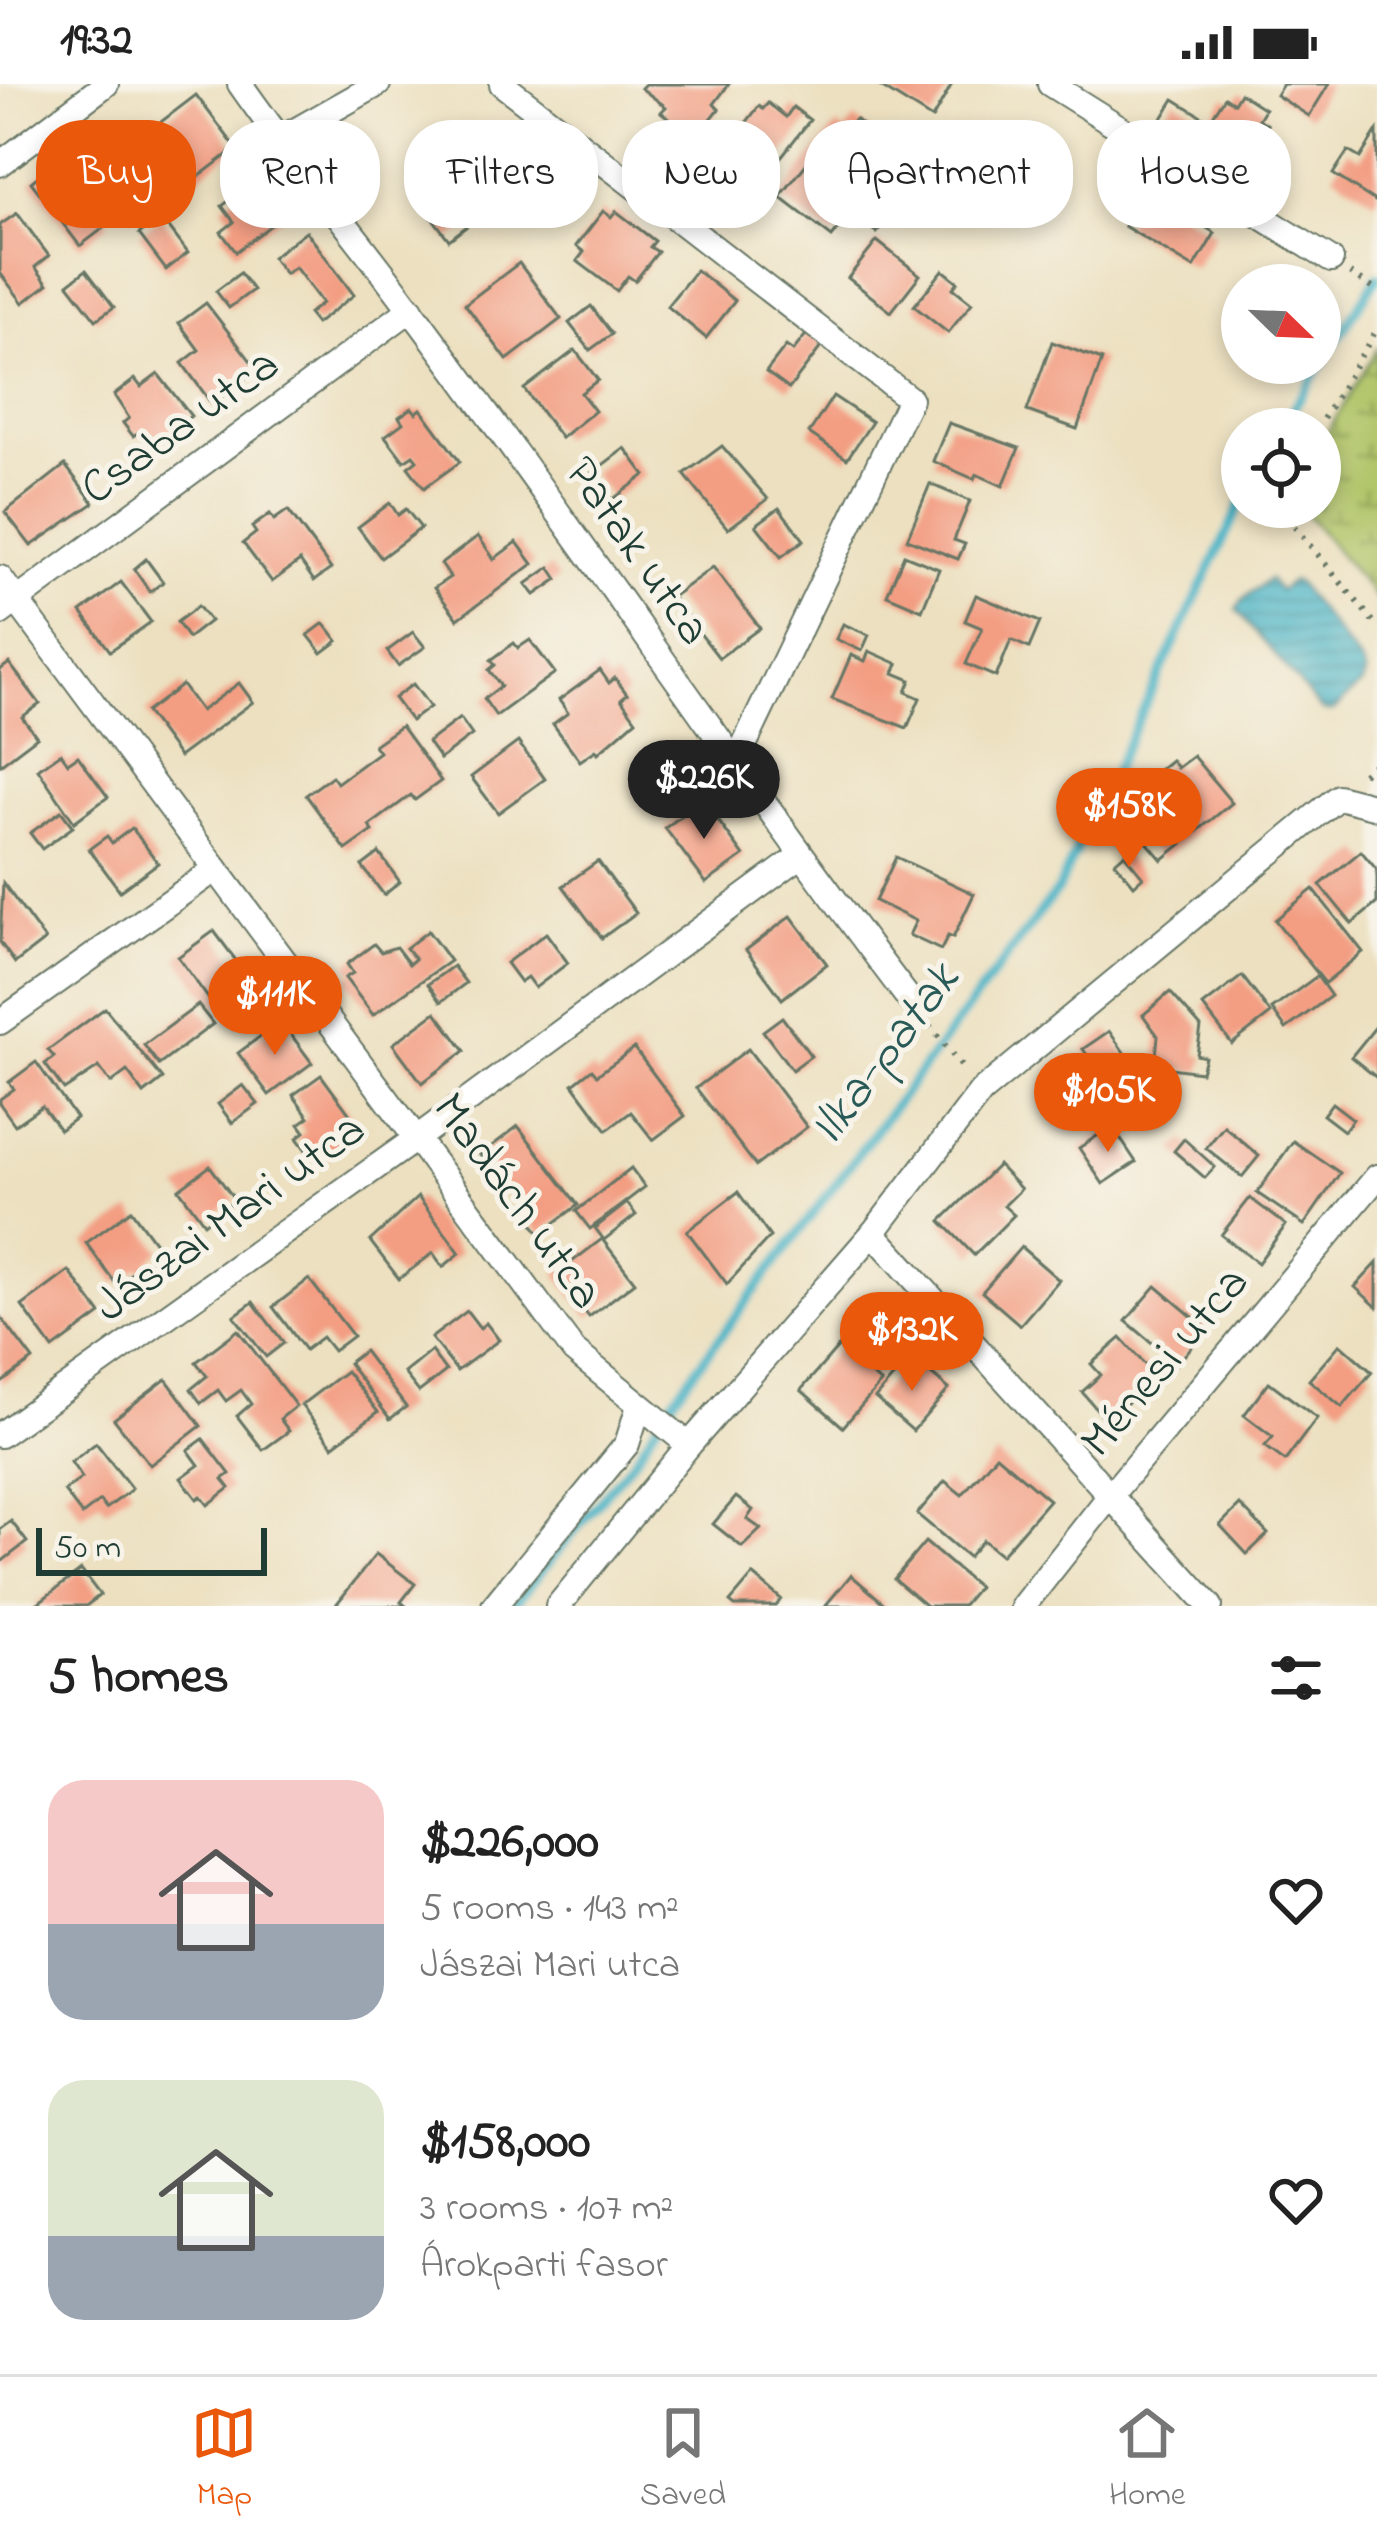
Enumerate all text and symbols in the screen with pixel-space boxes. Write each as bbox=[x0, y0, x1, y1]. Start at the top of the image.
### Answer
text: 19:32 bbox=[60, 9, 133, 75]
chip: Buy bbox=[36, 120, 196, 228]
chip: Rent bbox=[220, 120, 380, 228]
chip: Filters bbox=[404, 120, 598, 228]
chip: New bbox=[622, 120, 780, 228]
chip: Apartment bbox=[804, 120, 1073, 228]
chip: House bbox=[1097, 120, 1291, 228]
north arrow bbox=[1221, 264, 1341, 384]
map controls bbox=[1221, 264, 1341, 528]
street label: Csaba utca bbox=[67, 332, 295, 524]
button: locate bbox=[1221, 408, 1341, 528]
street label: Patak utca bbox=[545, 443, 727, 661]
pin: $226K bbox=[620, 740, 788, 842]
text: $226K bbox=[655, 750, 753, 807]
pin: $158K bbox=[1045, 768, 1213, 870]
text: $158K bbox=[1083, 778, 1175, 835]
water label: Ilka-patak bbox=[792, 946, 981, 1162]
pin: $111K bbox=[191, 956, 359, 1058]
text: $111K bbox=[235, 966, 315, 1023]
pin: $105K bbox=[1024, 1053, 1192, 1155]
text: $105K bbox=[1061, 1063, 1155, 1120]
street label: Madách utca bbox=[413, 1079, 619, 1325]
street label: Jászai Mari utca bbox=[81, 1097, 381, 1341]
street label: Ménesi utca bbox=[1065, 1252, 1267, 1474]
pin: $132K bbox=[828, 1292, 996, 1394]
text: $132K bbox=[867, 1302, 957, 1359]
scale bar bbox=[36, 1522, 267, 1575]
text: 50 m bbox=[54, 1525, 121, 1573]
text: 5 homes bbox=[48, 1641, 229, 1716]
icon: filters bbox=[1263, 1645, 1329, 1711]
text: $226,000 bbox=[420, 1806, 599, 1881]
icon: home bbox=[144, 1828, 288, 1972]
icon: heart bbox=[1263, 1867, 1329, 1933]
text: 5 rooms · 143 m² bbox=[420, 1881, 679, 1938]
text: Jászai Mari utca bbox=[420, 1938, 680, 1995]
text: $158,000 bbox=[420, 2106, 590, 2181]
icon: home bbox=[144, 2128, 288, 2272]
icon: heart bbox=[1263, 2167, 1329, 2233]
text: 3 rooms · 107 m² bbox=[420, 2181, 673, 2238]
text: Árokparti fasor bbox=[420, 2238, 668, 2295]
tab: Map bbox=[191, 2400, 257, 2520]
tab: Saved bbox=[640, 2400, 726, 2520]
tab: Home bbox=[1109, 2400, 1186, 2520]

